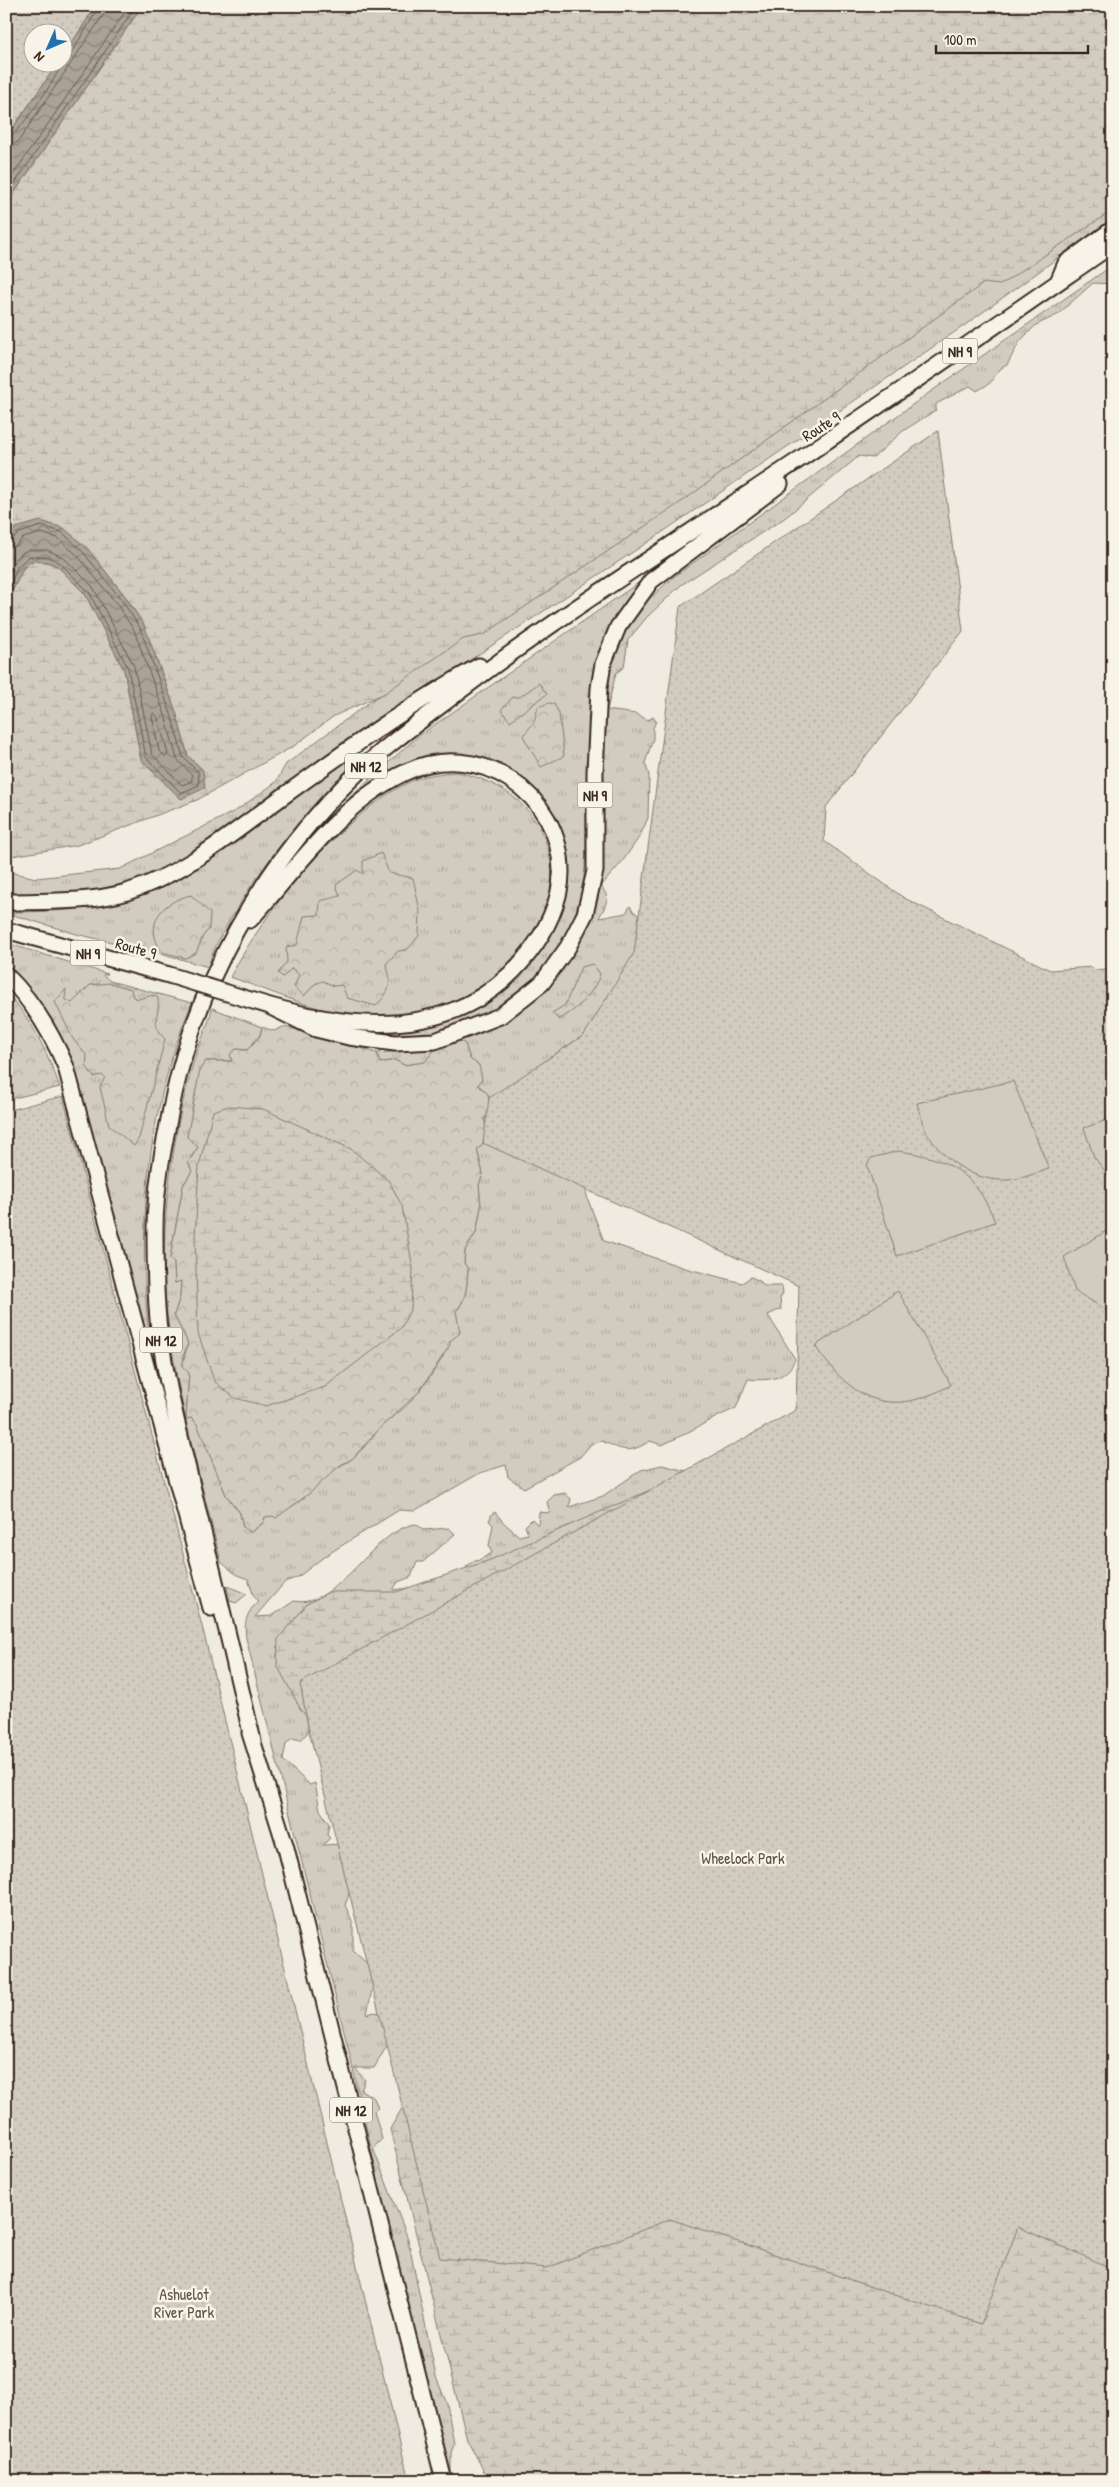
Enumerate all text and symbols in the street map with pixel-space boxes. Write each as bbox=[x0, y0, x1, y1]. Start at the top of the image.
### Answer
north arrow bbox=[22, 22, 72, 72]
scale bar bbox=[936, 22, 1089, 54]
text: 100 m bbox=[944, 29, 977, 50]
text: N bbox=[29, 48, 48, 67]
road number: NH 9 bbox=[942, 338, 978, 364]
street label: Route 9 bbox=[798, 405, 845, 447]
road number: NH 12 bbox=[345, 754, 387, 778]
road number: NH 9 bbox=[578, 782, 612, 808]
street label: Route 9 bbox=[113, 932, 159, 964]
road number: NH 9 bbox=[70, 940, 106, 966]
road number: NH 12 bbox=[140, 1328, 182, 1352]
park label: Wheelock Park bbox=[701, 1847, 785, 1869]
road number: NH 12 bbox=[330, 2098, 372, 2122]
park label: Ashuelot River Park bbox=[154, 2283, 214, 2323]

